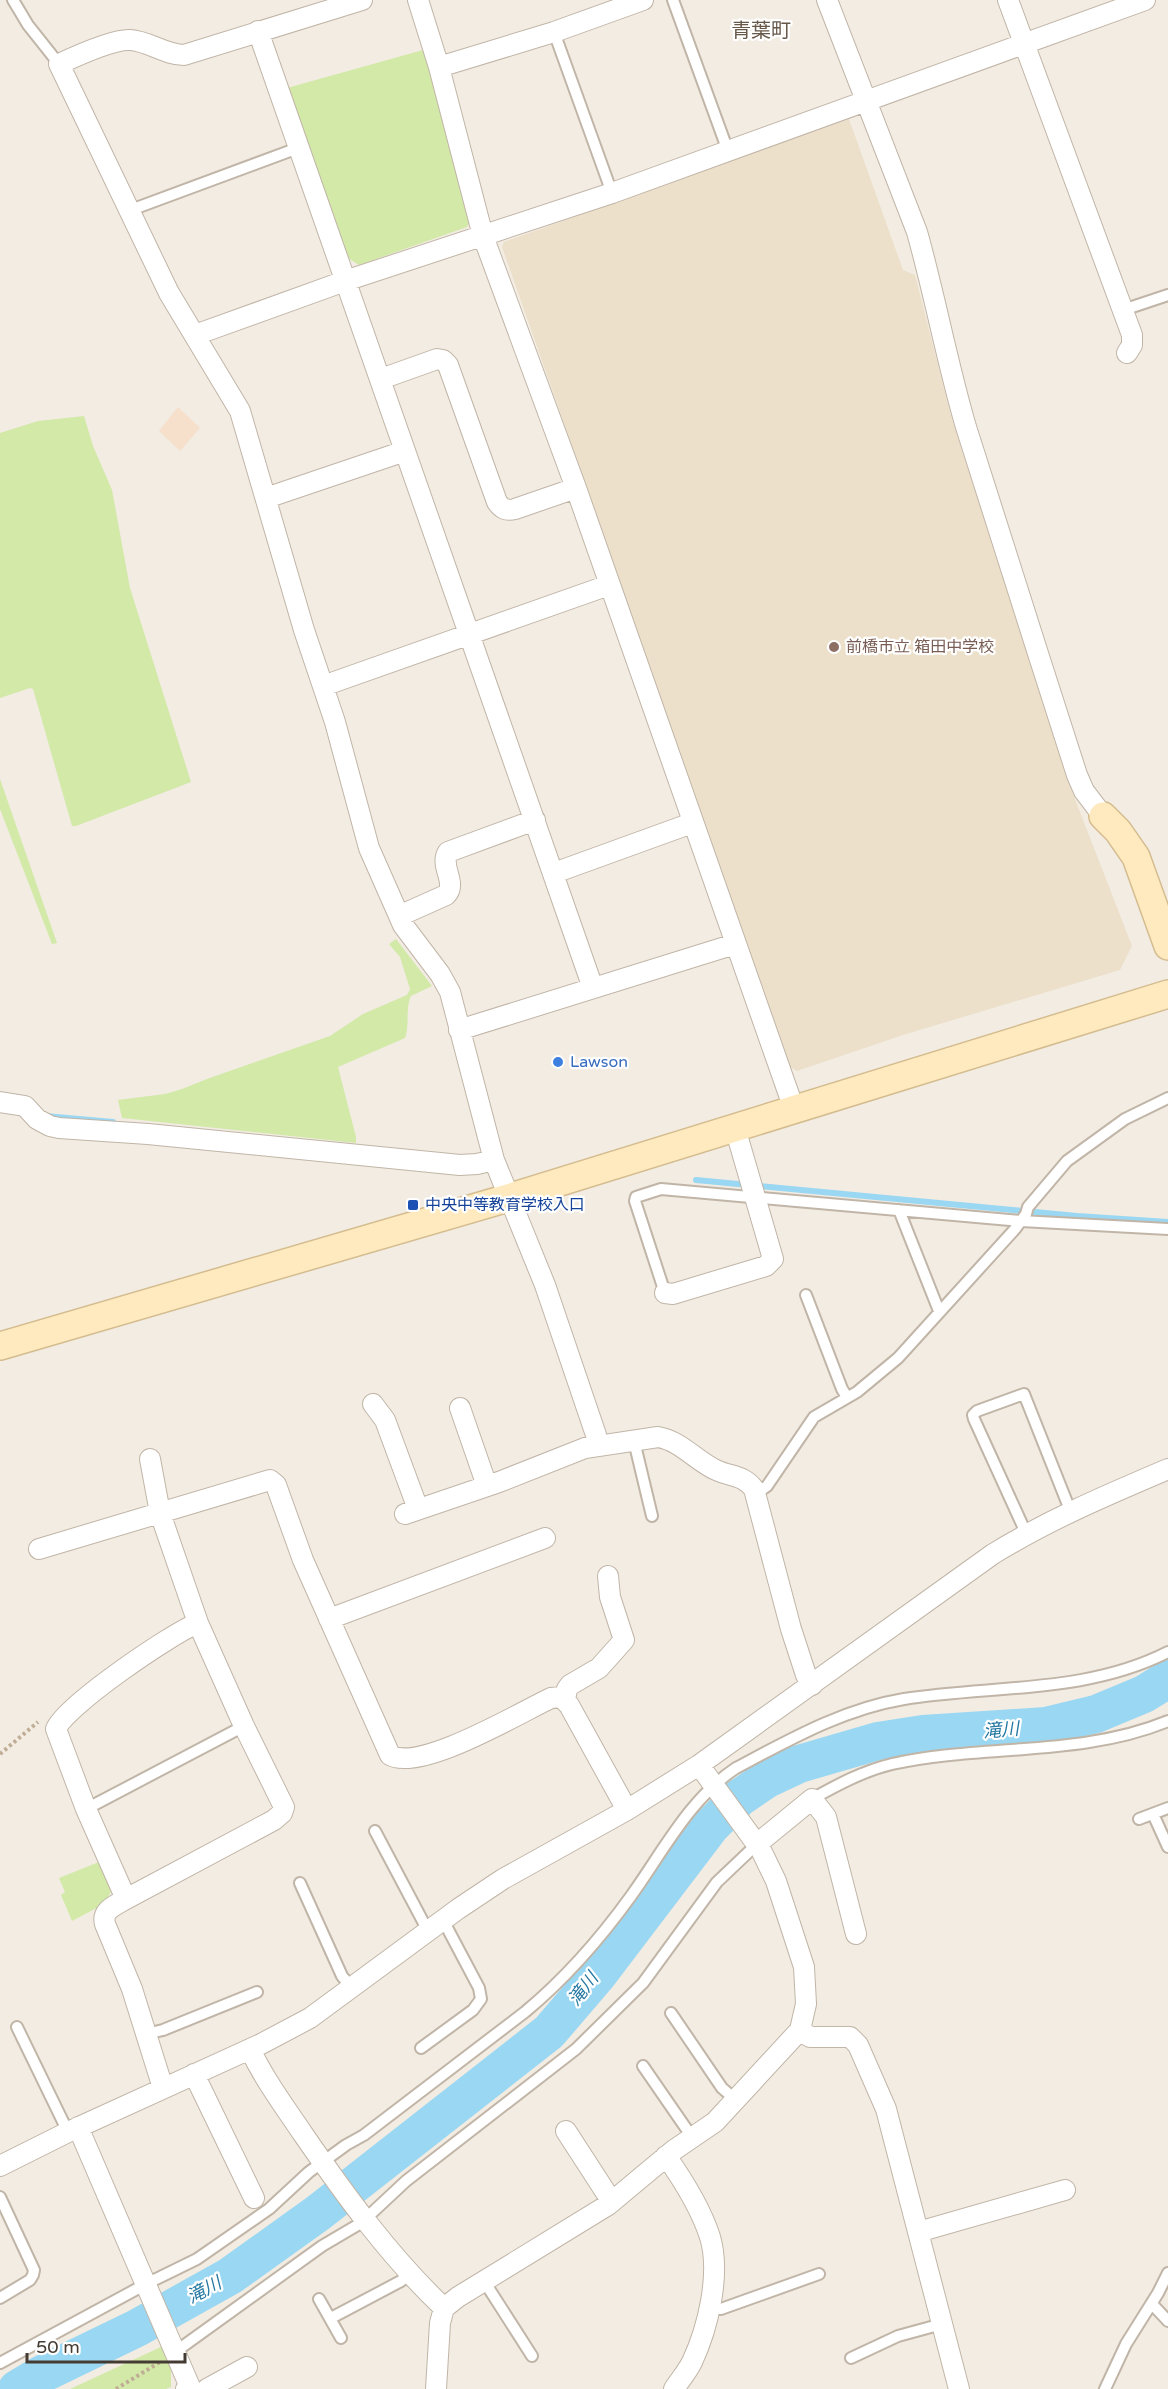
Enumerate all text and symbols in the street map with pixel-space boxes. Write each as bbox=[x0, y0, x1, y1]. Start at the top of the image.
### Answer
district label: 青葉町 bbox=[731, 19, 791, 43]
place label: 前橋市立 箱田中学校 bbox=[846, 637, 994, 657]
marker: 前橋市立 箱田中学校 bbox=[827, 640, 841, 654]
place label: Lawson bbox=[570, 1052, 628, 1072]
marker: Lawson bbox=[551, 1055, 565, 1069]
place label: 中央中等教育学校入口 bbox=[425, 1195, 585, 1215]
marker: 中央中等教育学校入口 bbox=[406, 1198, 420, 1212]
water label: 滝川 bbox=[982, 1717, 1022, 1743]
water label: 滝川 bbox=[563, 1966, 604, 2010]
water label: 滝川 bbox=[183, 2271, 227, 2308]
scale bar bbox=[27, 2326, 184, 2364]
text: 50 m bbox=[36, 2336, 80, 2358]

